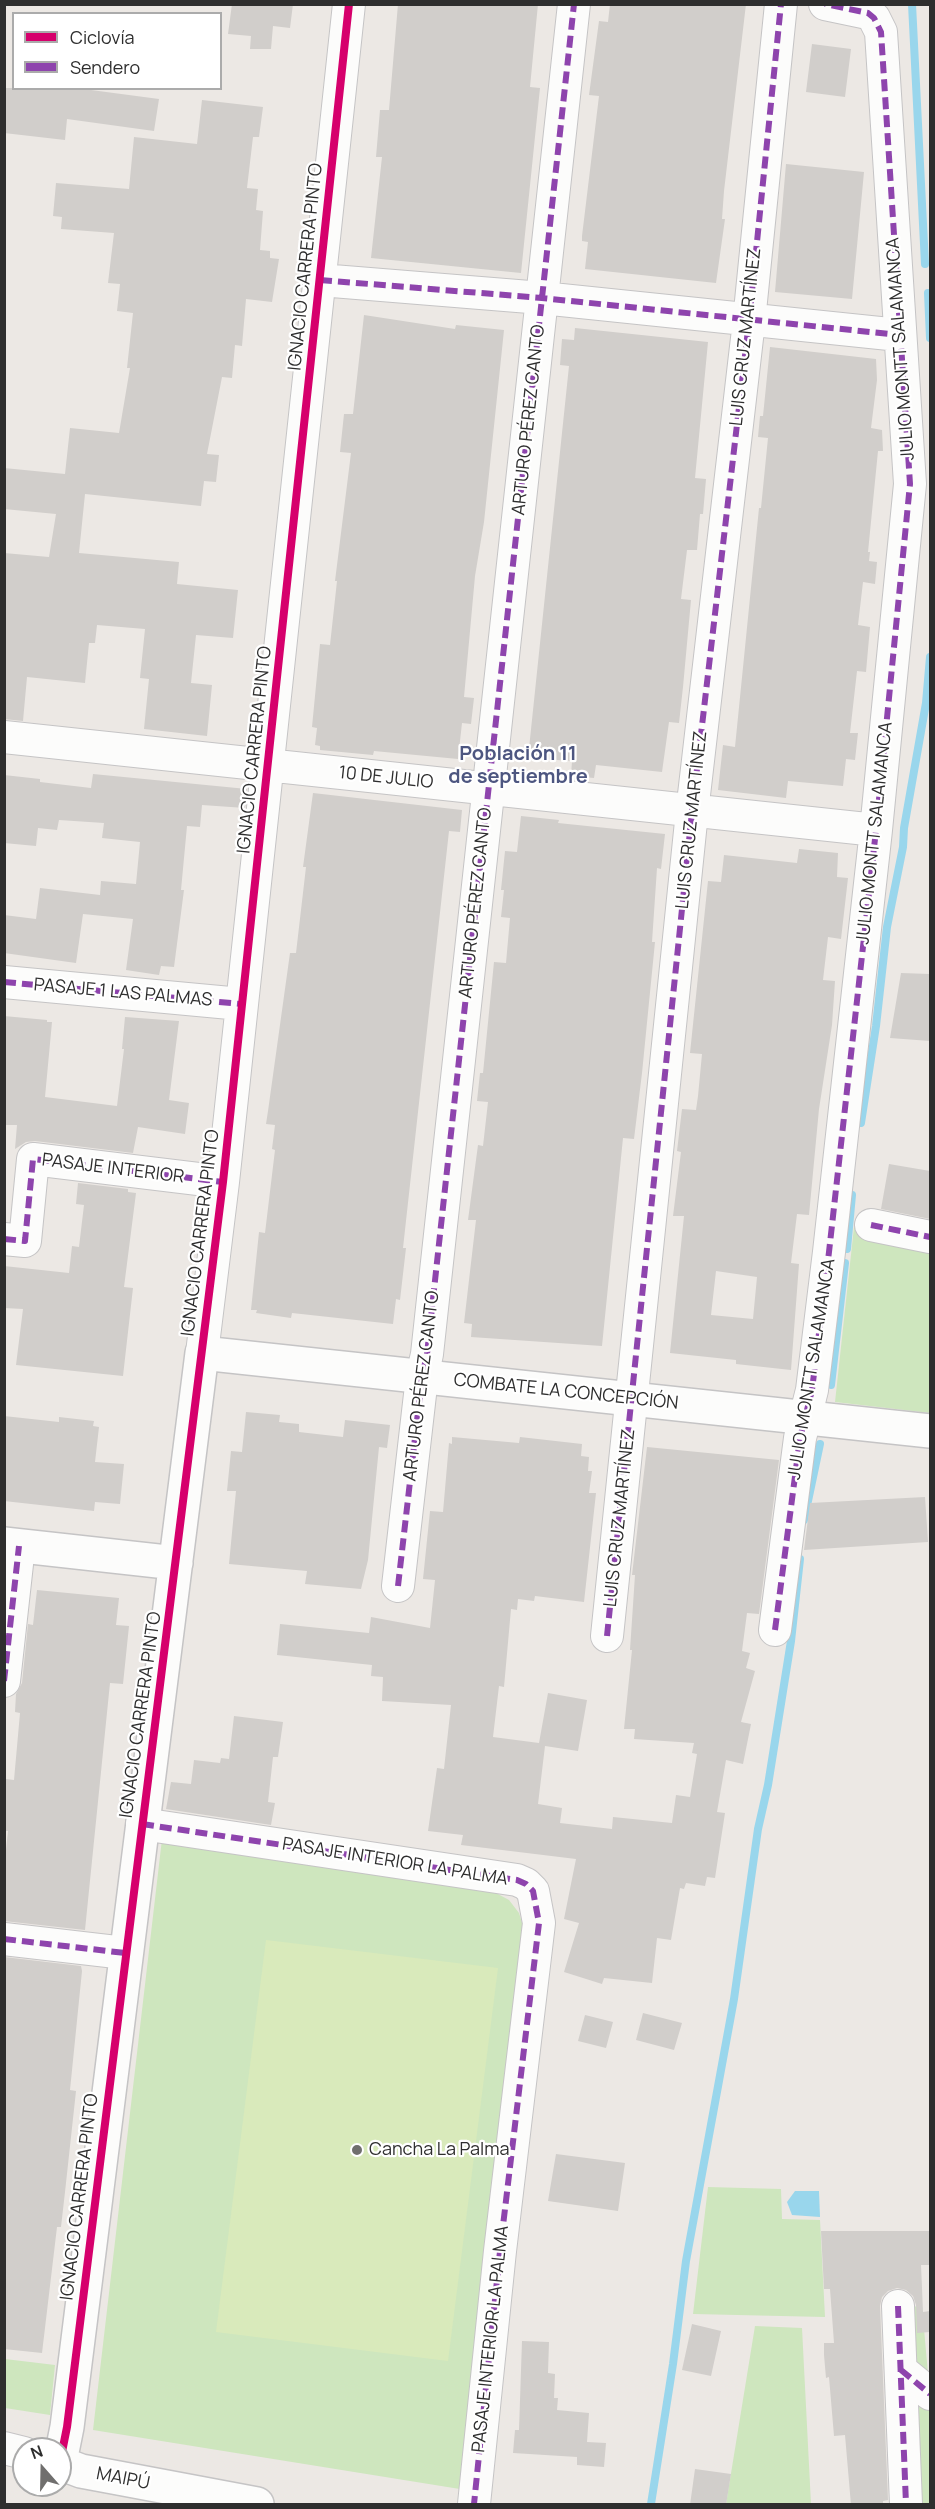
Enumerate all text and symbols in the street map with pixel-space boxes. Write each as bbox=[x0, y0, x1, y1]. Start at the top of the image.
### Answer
legend bbox=[12, 12, 222, 90]
text: Ciclovía bbox=[70, 25, 135, 49]
text: Sendero bbox=[70, 55, 140, 79]
street label: IGNACIO CARRERA PINTO bbox=[284, 162, 328, 372]
street label: JULIO MONTT SALAMANCA bbox=[882, 237, 920, 461]
street label: LUIS CRUZ MARTÍNEZ bbox=[726, 247, 766, 427]
street label: ARTURO PÉREZ CANTO bbox=[508, 324, 550, 516]
street label: IGNACIO CARRERA PINTO bbox=[233, 645, 277, 855]
street label: JULIO MONTT SALAMANCA bbox=[853, 721, 897, 945]
street label: LUIS CRUZ MARTÍNEZ bbox=[672, 730, 712, 910]
district label: Población 11 de septiembre bbox=[448, 742, 588, 789]
street label: 10 DE JULIO bbox=[338, 762, 434, 794]
street label: ARTURO PÉREZ CANTO bbox=[455, 807, 497, 999]
street label: PASAJE 1 LAS PALMAS bbox=[33, 974, 213, 1012]
street label: IGNACIO CARRERA PINTO bbox=[178, 1128, 224, 1338]
street label: PASAJE INTERIOR bbox=[41, 1150, 185, 1188]
street label: JULIO MONTT SALAMANCA bbox=[784, 1257, 840, 1481]
street label: ARTURO PÉREZ CANTO bbox=[400, 1290, 444, 1482]
street label: COMBATE LA CONCEPCIÓN bbox=[453, 1369, 679, 1415]
street label: LUIS CRUZ MARTÍNEZ bbox=[600, 1428, 640, 1608]
street label: IGNACIO CARRERA PINTO bbox=[116, 1610, 166, 1820]
street label: PASAJE INTERIOR LA PALMA bbox=[281, 1833, 509, 1891]
street label: IGNACIO CARRERA PINTO bbox=[57, 2092, 103, 2302]
place label: Cancha La Palma bbox=[369, 2139, 509, 2161]
marker: Cancha La Palma bbox=[350, 2143, 364, 2157]
street label: PASAJE INTERIOR LA PALMA bbox=[468, 2224, 514, 2454]
north arrow bbox=[12, 2437, 72, 2497]
text: N bbox=[27, 2440, 46, 2464]
street label: MAIPÚ bbox=[94, 2463, 152, 2495]

